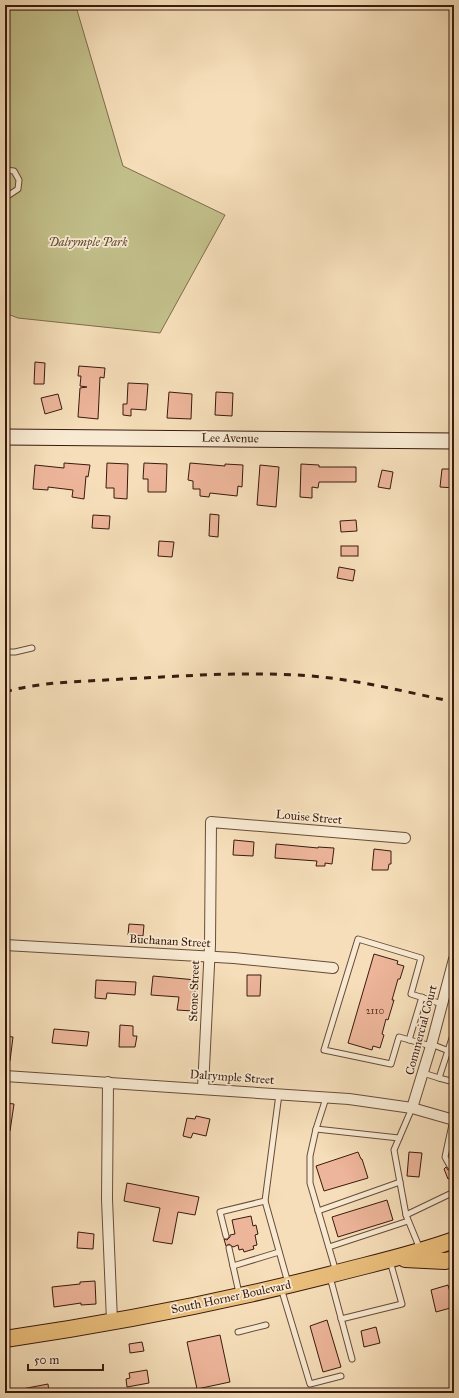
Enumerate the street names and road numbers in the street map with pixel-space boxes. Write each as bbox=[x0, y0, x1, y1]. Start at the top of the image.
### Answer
street label: Lee Avenue bbox=[201, 430, 259, 446]
street label: Louise Street bbox=[275, 807, 343, 827]
street label: Buchanan Street bbox=[129, 932, 212, 950]
street label: Stone Street bbox=[186, 959, 202, 1022]
street label: Commercial Court bbox=[402, 983, 440, 1077]
street label: Dalrymple Street bbox=[189, 1067, 275, 1087]
street label: South Horner Boulevard bbox=[170, 1277, 292, 1317]

